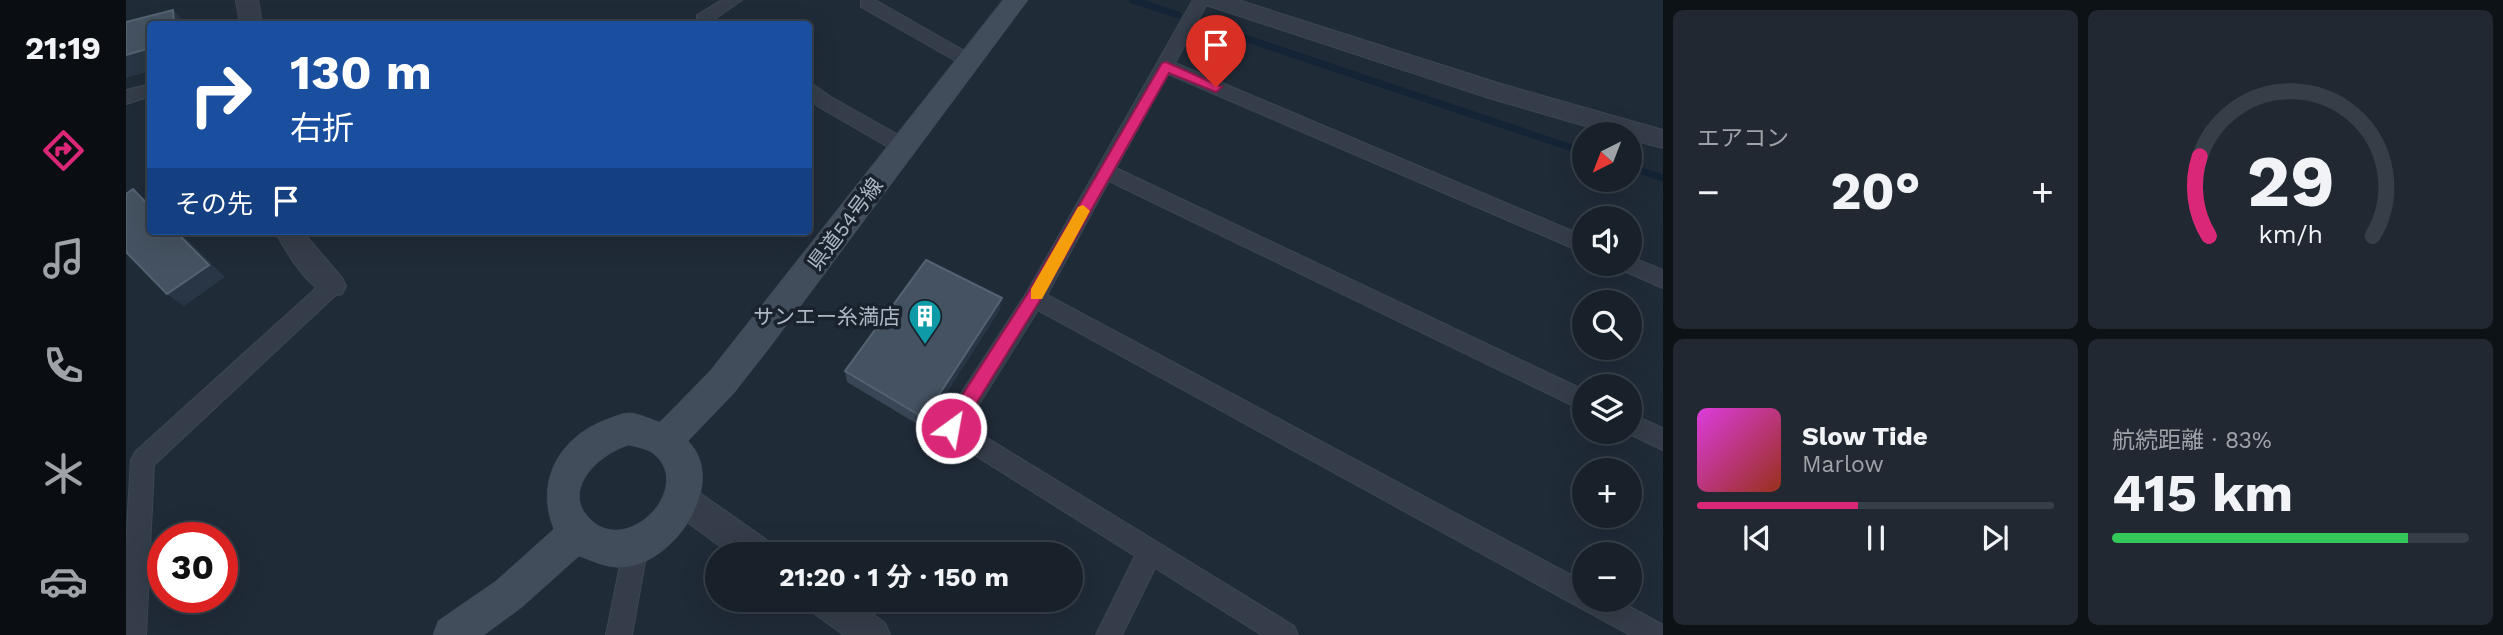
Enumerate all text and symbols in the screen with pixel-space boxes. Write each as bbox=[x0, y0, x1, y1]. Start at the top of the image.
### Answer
pin bbox=[1186, 15, 1246, 87]
icon: arrive bbox=[1197, 26, 1235, 64]
text: 21:19 bbox=[25, 29, 101, 67]
text: 130 m bbox=[290, 43, 432, 101]
icon: right bbox=[175, 49, 266, 140]
text: 右折 bbox=[290, 109, 354, 147]
north arrow bbox=[1572, 122, 1642, 192]
map controls bbox=[1572, 122, 1642, 612]
text: エアコン bbox=[1697, 125, 1789, 152]
icon: directions bbox=[39, 126, 88, 175]
text: 29 bbox=[2246, 138, 2335, 224]
text: 20° bbox=[1830, 161, 1921, 222]
text: − bbox=[1697, 170, 1720, 214]
text: + bbox=[2031, 170, 2054, 214]
street label: 県道54号線 bbox=[802, 173, 888, 275]
icon: arrive bbox=[267, 182, 305, 220]
text: その先 bbox=[175, 189, 253, 219]
button: sound bbox=[1572, 206, 1642, 276]
text: km/h bbox=[2258, 219, 2323, 248]
icon: music bbox=[39, 234, 88, 283]
button: search bbox=[1572, 290, 1642, 360]
building icon: サンエー糸満店 bbox=[906, 297, 944, 346]
place label: サンエー糸満店 bbox=[753, 304, 900, 329]
icon: phone bbox=[39, 341, 88, 390]
button: layers bbox=[1572, 374, 1642, 444]
position arrow bbox=[914, 391, 988, 465]
text: Slow Tide bbox=[1802, 421, 1928, 451]
text: 航続距離 · 83% bbox=[2112, 427, 2272, 454]
icon: climate bbox=[39, 449, 88, 498]
text: Marlow bbox=[1802, 451, 1884, 478]
button: + bbox=[1572, 458, 1642, 528]
text: 415 km bbox=[2112, 463, 2293, 524]
icon: previous bbox=[1738, 519, 1776, 557]
icon: pause bbox=[1857, 519, 1895, 557]
icon: next bbox=[1976, 519, 2014, 557]
speed limit sign: 30 bbox=[147, 522, 238, 613]
button: − bbox=[1572, 542, 1642, 612]
icon: car bbox=[39, 557, 88, 606]
text: 21:20 · 1 分 · 150 m bbox=[779, 562, 1009, 592]

